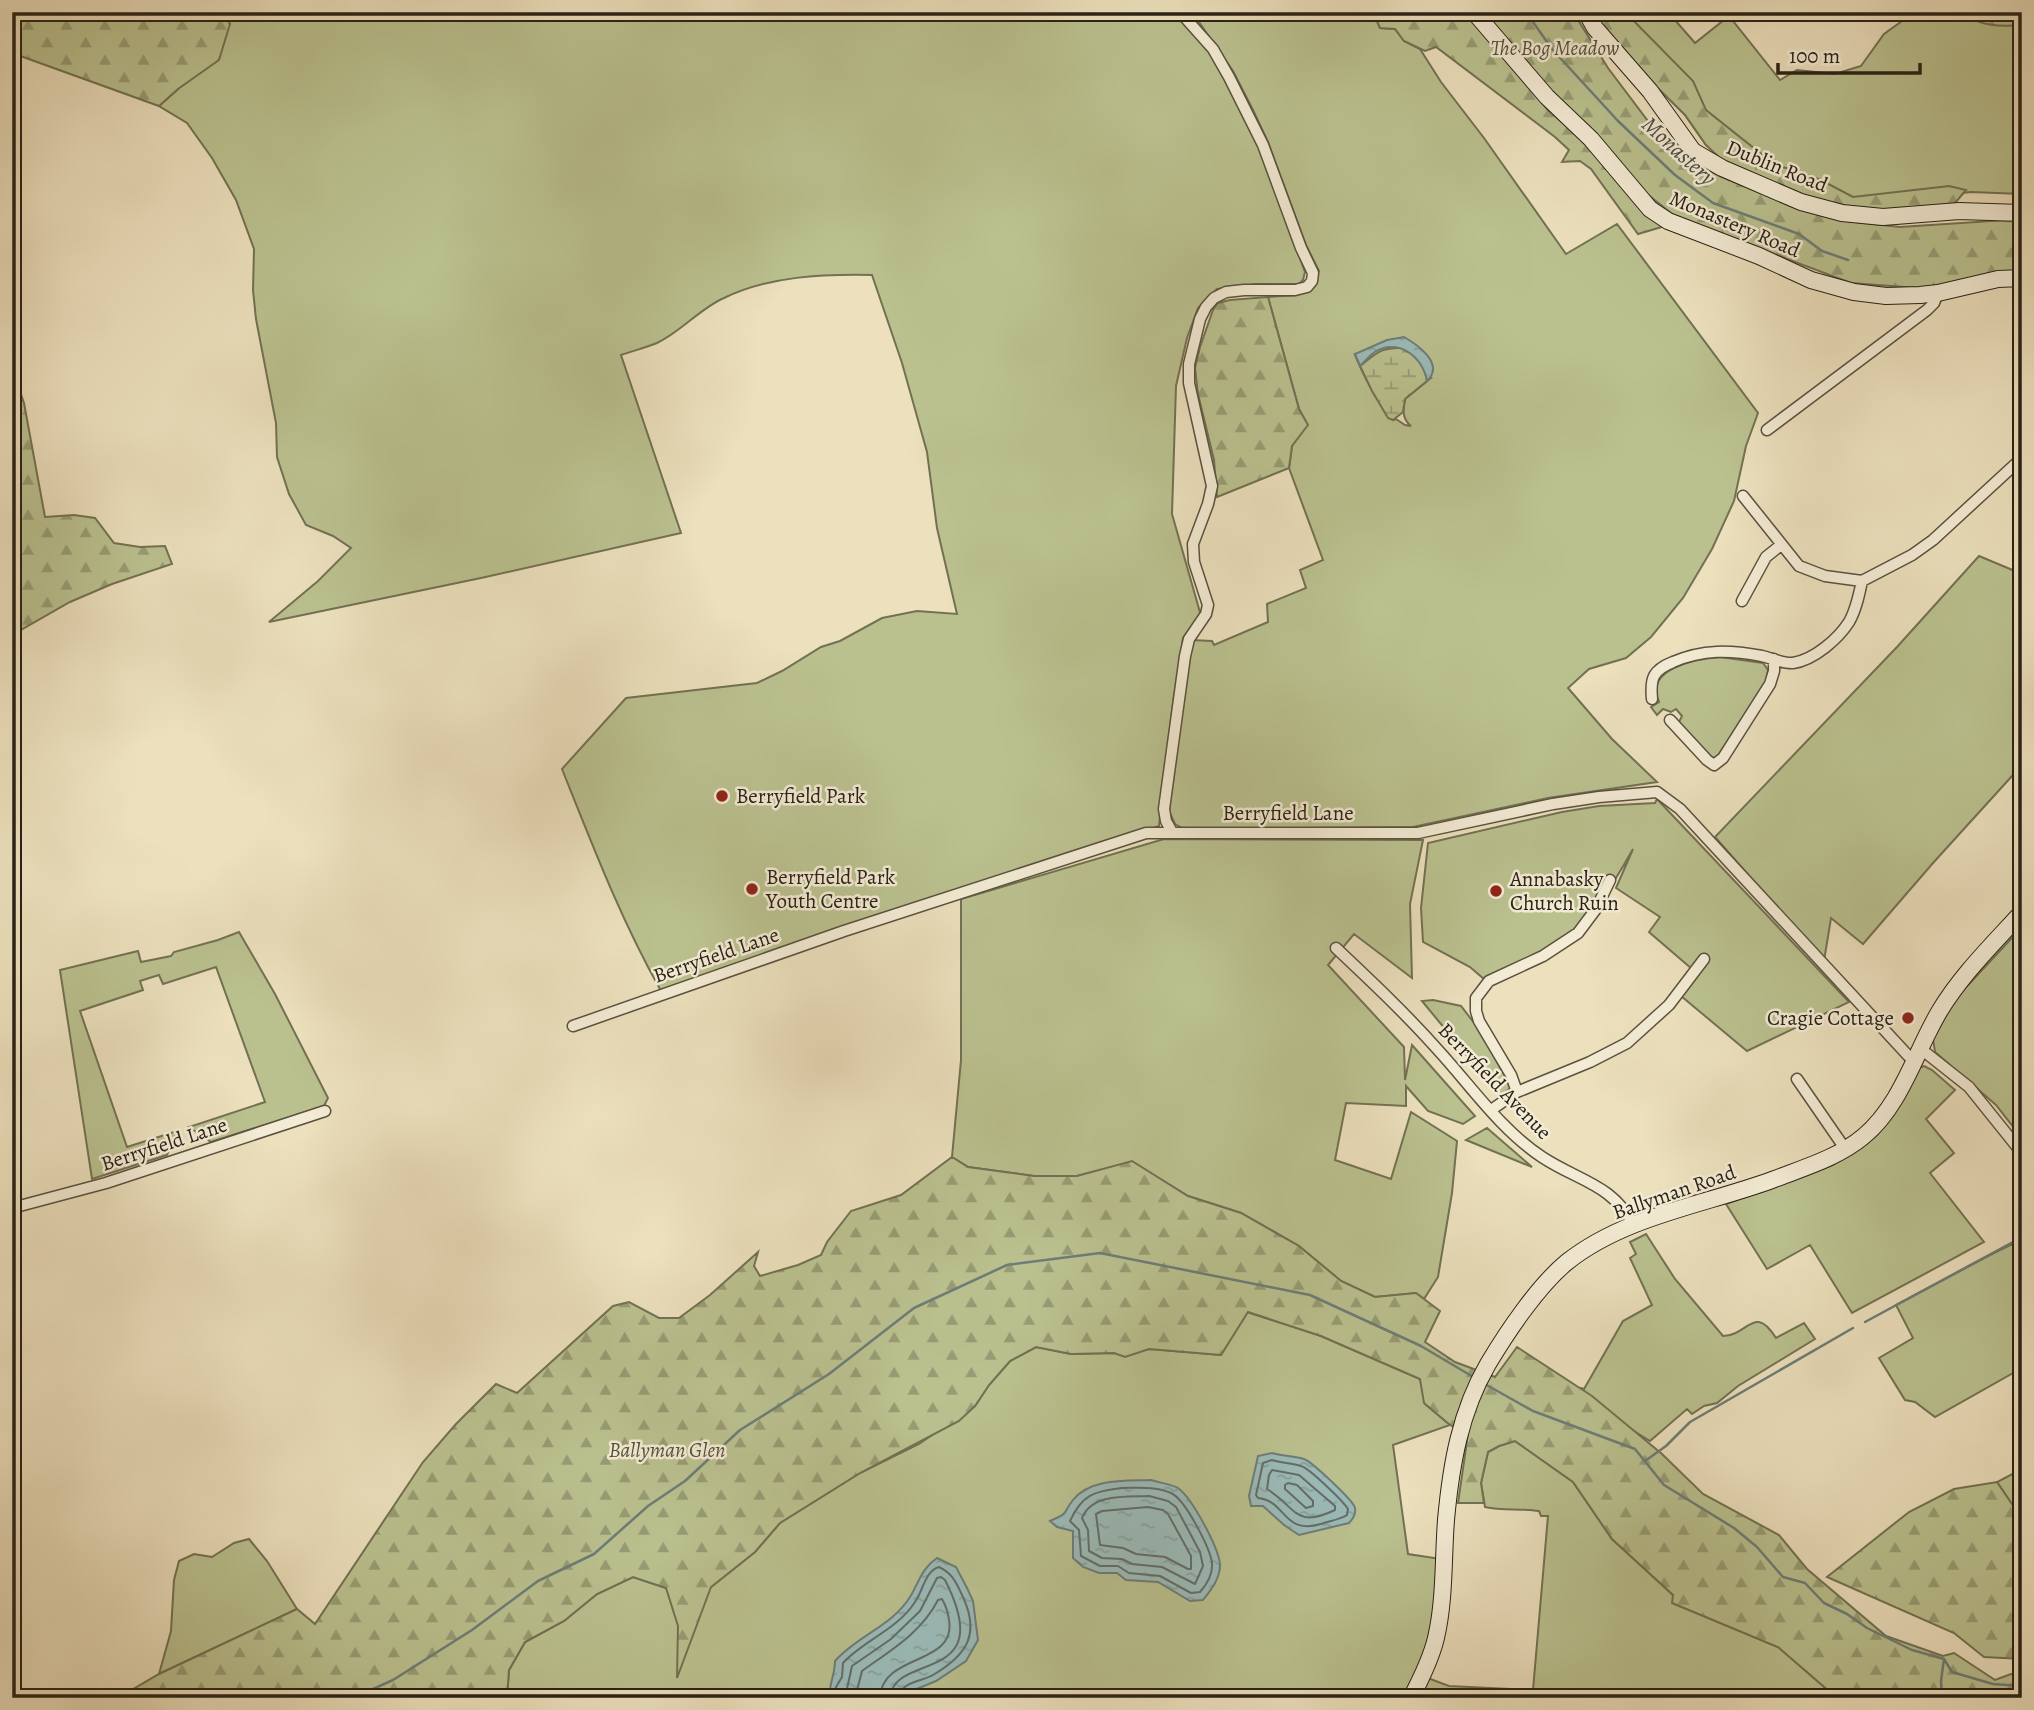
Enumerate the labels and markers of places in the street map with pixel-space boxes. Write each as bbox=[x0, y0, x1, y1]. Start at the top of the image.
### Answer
place label: Berryfield Park bbox=[736, 782, 866, 810]
marker: Berryfield Park bbox=[714, 788, 730, 804]
place label: Berryfield Park Youth Centre bbox=[765, 863, 896, 915]
place label: Annabasky Church Ruin bbox=[1509, 865, 1619, 917]
marker: Berryfield Park Youth Centre bbox=[744, 881, 760, 897]
marker: Annabasky Church Ruin bbox=[1488, 883, 1504, 899]
place label: Cragie Cottage bbox=[1767, 1004, 1894, 1032]
marker: Cragie Cottage bbox=[1900, 1010, 1916, 1026]

